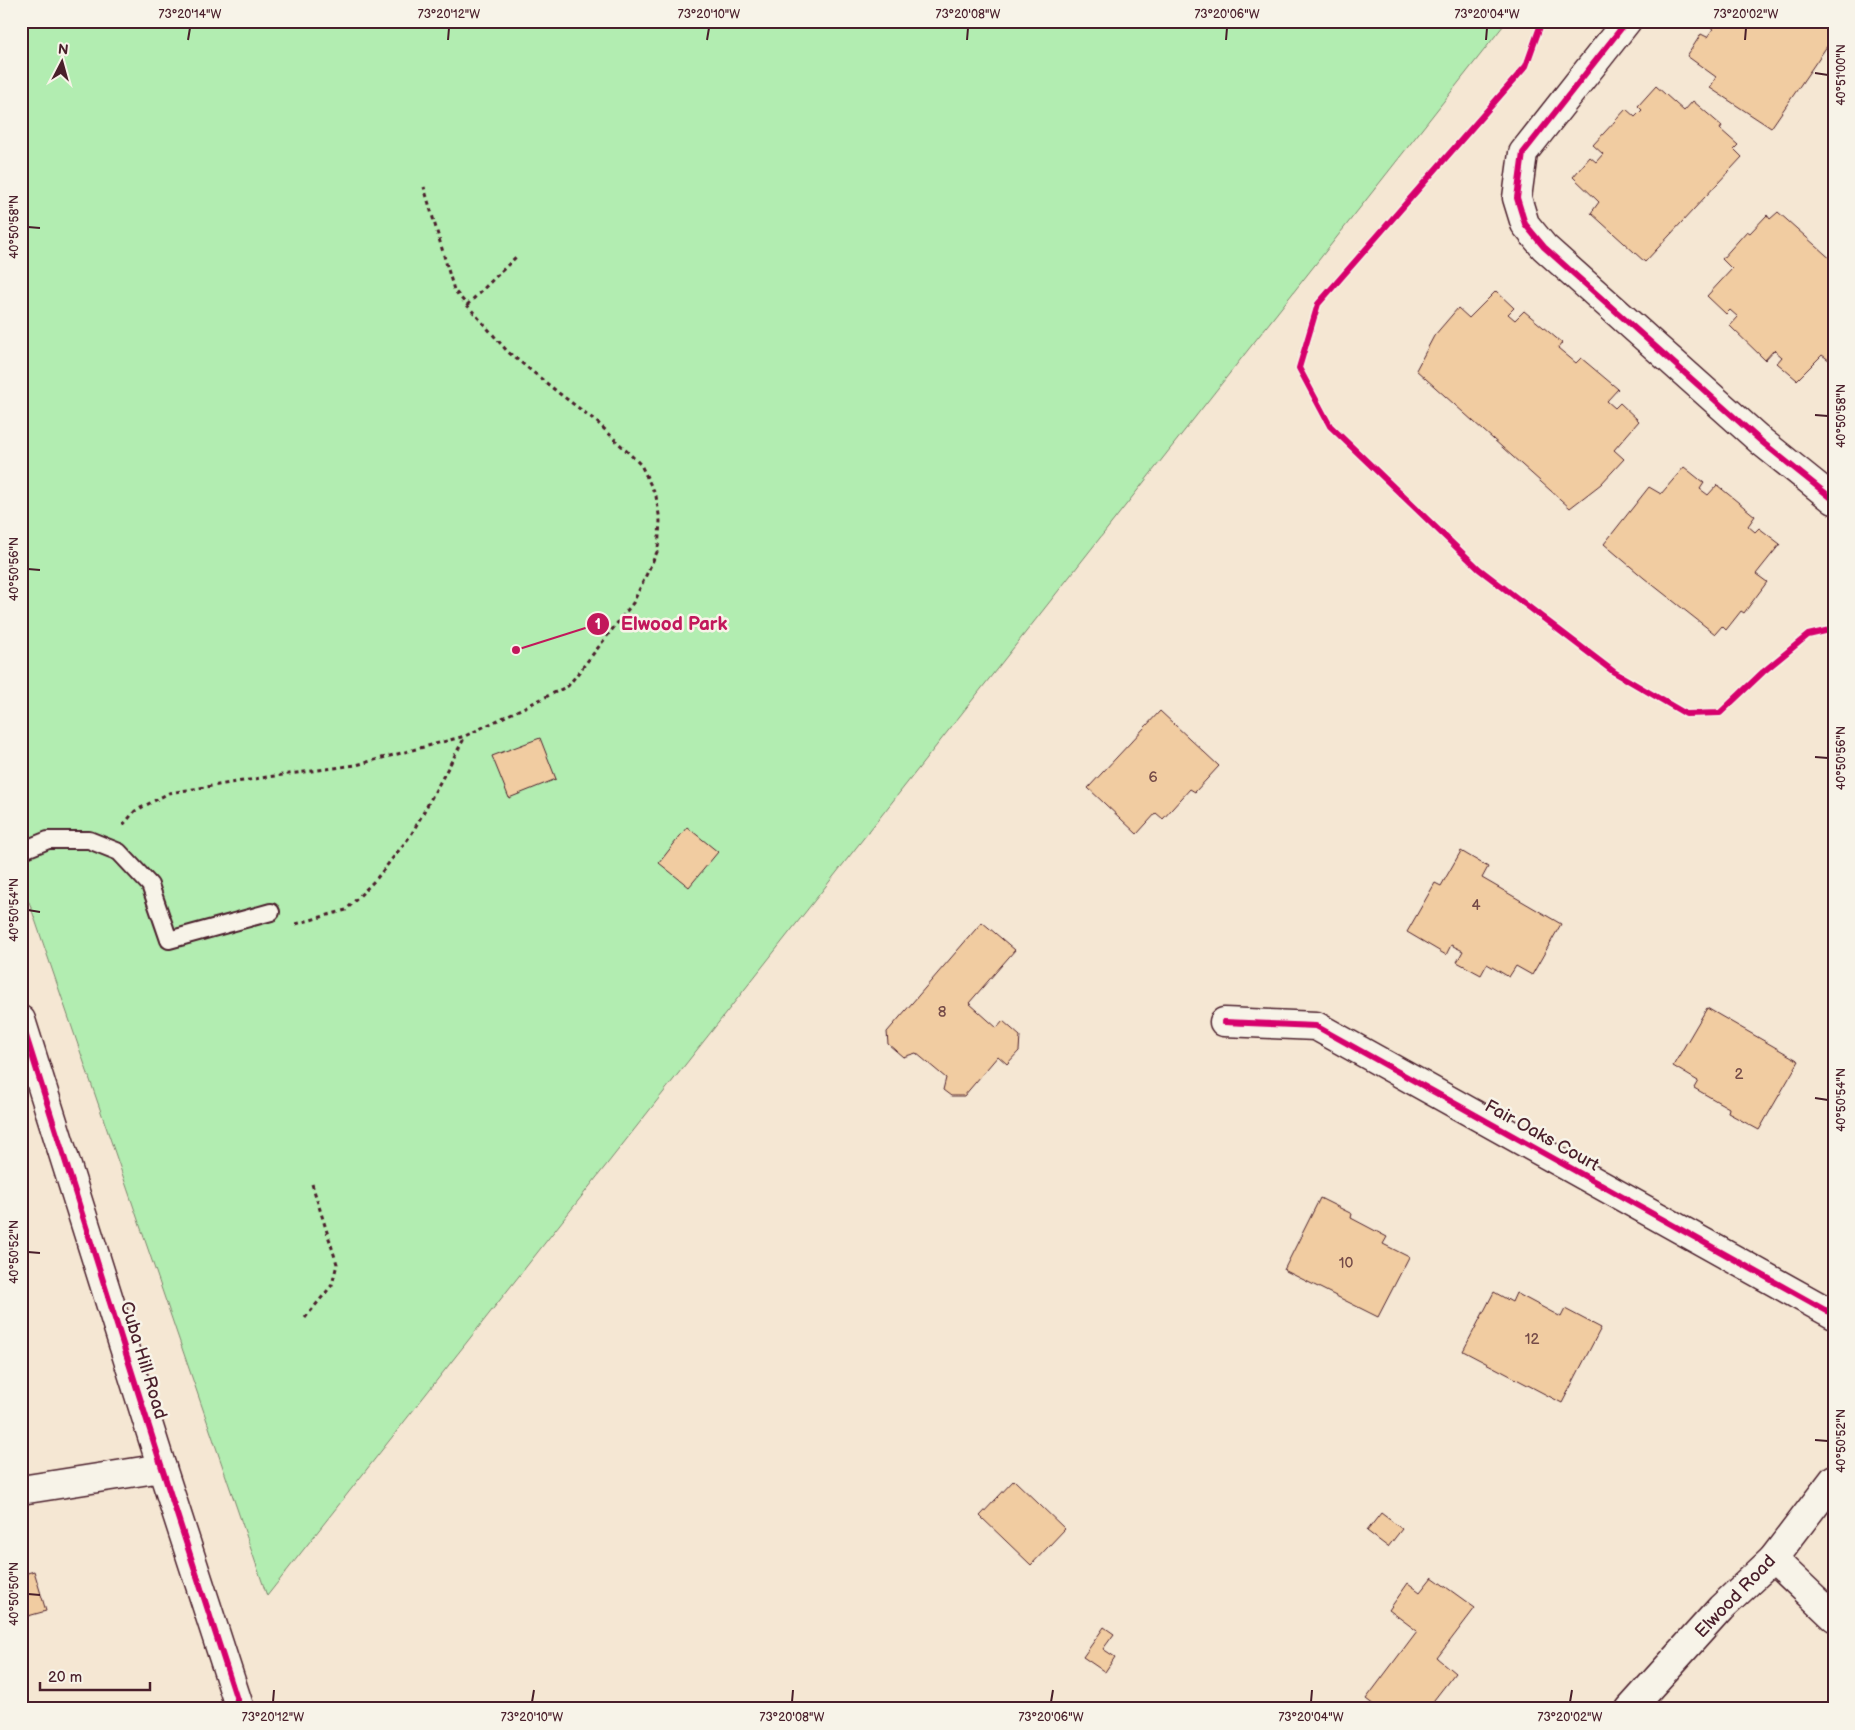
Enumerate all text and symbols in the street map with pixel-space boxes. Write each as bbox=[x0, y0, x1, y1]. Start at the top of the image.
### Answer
text: 73°20'14"W bbox=[159, 7, 221, 22]
text: 73°20'12"W bbox=[418, 7, 480, 22]
text: 73°20'10"W bbox=[678, 7, 740, 22]
text: 73°20'08"W bbox=[936, 7, 1000, 22]
text: 73°20'06"W bbox=[1194, 7, 1260, 22]
text: 73°20'04"W bbox=[1454, 7, 1520, 22]
text: 73°20'02"W bbox=[1714, 7, 1779, 22]
north arrow bbox=[38, 38, 88, 88]
text: N bbox=[57, 41, 69, 59]
text: 40°51'00"N bbox=[1834, 44, 1849, 106]
text: 40°50'58"N bbox=[7, 195, 22, 259]
text: 40°50'58"N bbox=[1834, 384, 1849, 448]
text: 40°50'56"N bbox=[7, 537, 22, 601]
callout: Elwood Park bbox=[586, 607, 737, 641]
text: Elwood Park bbox=[621, 613, 727, 636]
text: 1 bbox=[595, 615, 601, 634]
text: 40°50'56"N bbox=[1834, 726, 1849, 790]
house number: 6 bbox=[1148, 768, 1158, 787]
text: 40°50'54"N bbox=[7, 878, 22, 942]
house number: 4 bbox=[1471, 896, 1481, 915]
house number: 8 bbox=[938, 1003, 947, 1022]
house number: 2 bbox=[1735, 1065, 1744, 1084]
text: 40°50'54"N bbox=[1834, 1068, 1849, 1132]
street label: Fair Oaks Court bbox=[1481, 1095, 1603, 1176]
text: 40°50'52"N bbox=[7, 1220, 22, 1284]
house number: 10 bbox=[1339, 1254, 1353, 1273]
street label: Cuba Hill Road bbox=[116, 1299, 171, 1421]
house number: 12 bbox=[1525, 1330, 1539, 1349]
text: 40°50'52"N bbox=[1834, 1409, 1849, 1473]
street label: Elwood Road bbox=[1691, 1551, 1780, 1642]
text: 40°50'50"N bbox=[7, 1562, 22, 1626]
scale bar bbox=[40, 1660, 150, 1692]
text: 20 m bbox=[48, 1668, 82, 1687]
text: 73°20'12"W bbox=[242, 1710, 304, 1725]
text: 73°20'10"W bbox=[501, 1710, 563, 1725]
text: 73°20'08"W bbox=[760, 1710, 824, 1725]
text: 73°20'06"W bbox=[1018, 1710, 1084, 1725]
text: 73°20'04"W bbox=[1278, 1710, 1344, 1725]
text: 73°20'02"W bbox=[1538, 1710, 1603, 1725]

